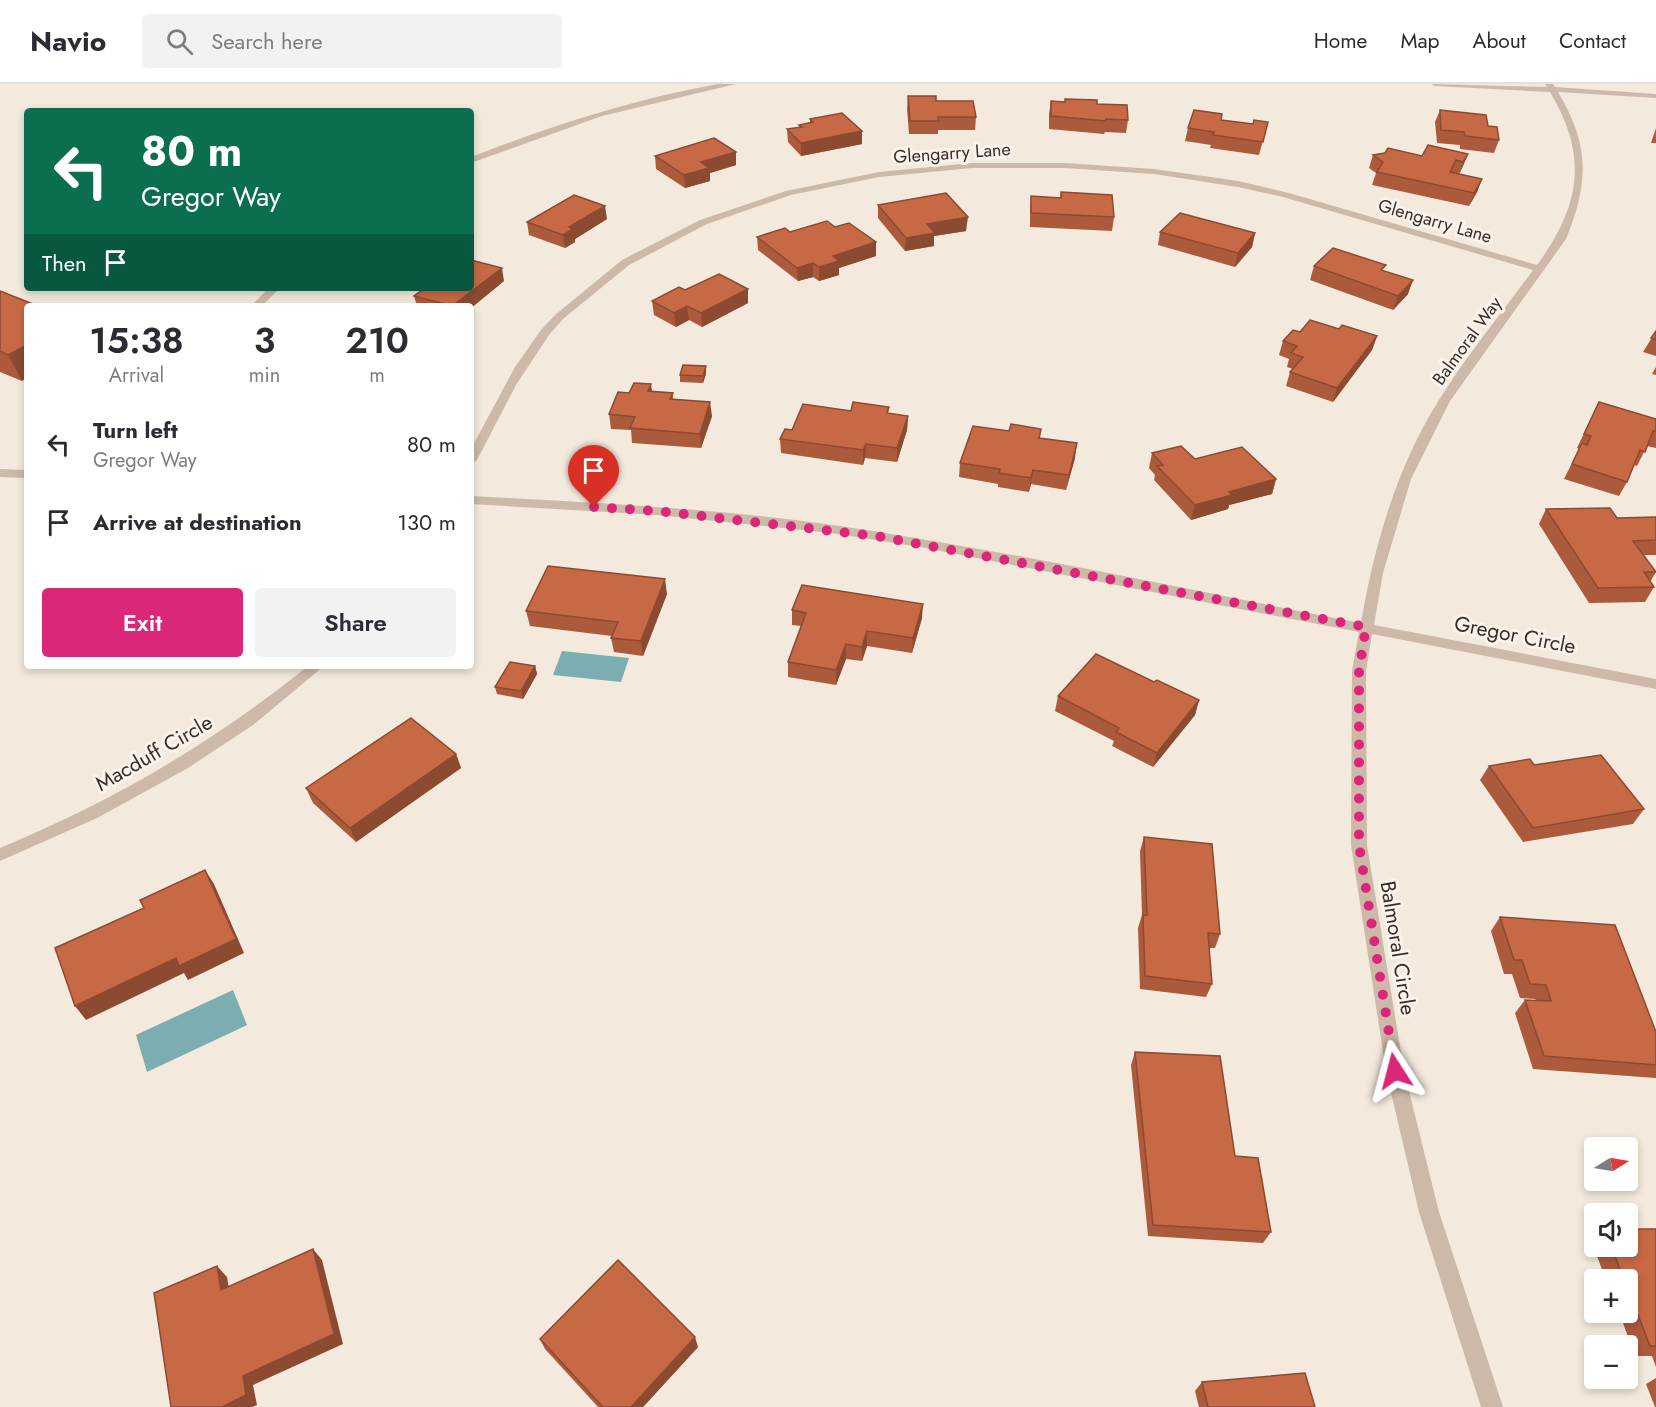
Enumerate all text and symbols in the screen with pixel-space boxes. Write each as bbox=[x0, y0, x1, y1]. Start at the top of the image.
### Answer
search box bbox=[142, 14, 562, 68]
text: Navio bbox=[30, 21, 106, 62]
icon: search bbox=[163, 25, 196, 58]
text: Search here bbox=[211, 25, 322, 57]
text: Home bbox=[1314, 26, 1367, 56]
text: Map bbox=[1400, 26, 1440, 56]
text: About bbox=[1473, 26, 1526, 56]
text: Contact bbox=[1559, 26, 1626, 56]
text: 80 m bbox=[141, 121, 242, 182]
icon: left bbox=[42, 132, 120, 210]
street label: Glengarry Lane bbox=[893, 136, 1011, 170]
text: Gregor Way bbox=[141, 177, 281, 216]
street label: Glengarry Lane bbox=[1375, 192, 1495, 250]
icon: arrive bbox=[99, 246, 132, 279]
text: Then bbox=[42, 247, 87, 279]
street label: Balmoral Way bbox=[1426, 291, 1508, 391]
text: 15:38 bbox=[89, 314, 184, 366]
text: 3 bbox=[254, 314, 275, 366]
text: 210 bbox=[345, 314, 409, 366]
text: Arrival bbox=[109, 361, 164, 390]
text: min bbox=[249, 361, 280, 390]
text: m bbox=[369, 361, 385, 390]
text: Turn left bbox=[93, 414, 178, 446]
icon: left bbox=[42, 428, 75, 461]
text: 80 m bbox=[407, 428, 456, 460]
pin bbox=[568, 445, 619, 507]
text: Gregor Way bbox=[93, 446, 197, 475]
icon: arrive bbox=[577, 454, 610, 487]
icon: arrive bbox=[42, 506, 75, 539]
text: Arrive at destination bbox=[93, 506, 302, 538]
text: 130 m bbox=[397, 506, 456, 538]
button: Exit bbox=[42, 588, 243, 657]
button: Share bbox=[255, 588, 456, 657]
street label: Gregor Circle bbox=[1452, 609, 1579, 662]
street label: Macduff Circle bbox=[90, 707, 218, 799]
street label: Balmoral Circle bbox=[1373, 879, 1423, 1017]
position arrow bbox=[1363, 1039, 1427, 1103]
north arrow bbox=[1584, 1137, 1638, 1191]
map controls bbox=[1584, 1137, 1638, 1389]
button: sound bbox=[1584, 1203, 1638, 1257]
button: + bbox=[1584, 1269, 1638, 1323]
button: − bbox=[1584, 1335, 1638, 1389]

